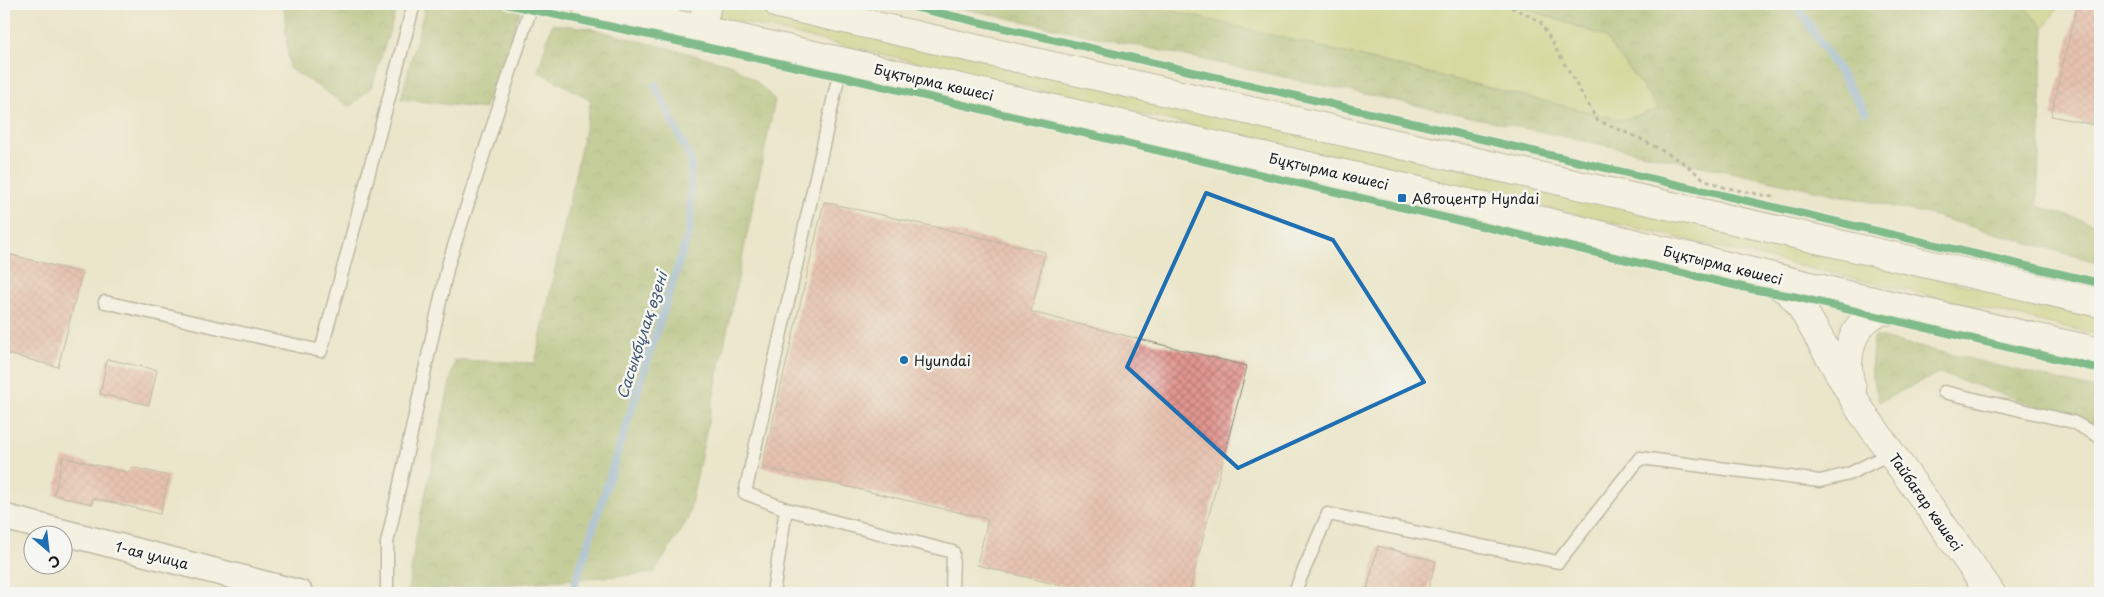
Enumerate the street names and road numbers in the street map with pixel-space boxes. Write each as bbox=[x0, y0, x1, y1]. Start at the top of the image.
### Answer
street label: Бұқтырма көшесі bbox=[872, 58, 996, 106]
street label: Бұқтырма көшесі bbox=[1267, 147, 1391, 195]
street label: Бұқтырма көшесі bbox=[1661, 240, 1785, 290]
street label: Тайбағар көшесі bbox=[1884, 449, 1968, 555]
street label: 1-ая улица bbox=[113, 536, 191, 574]

